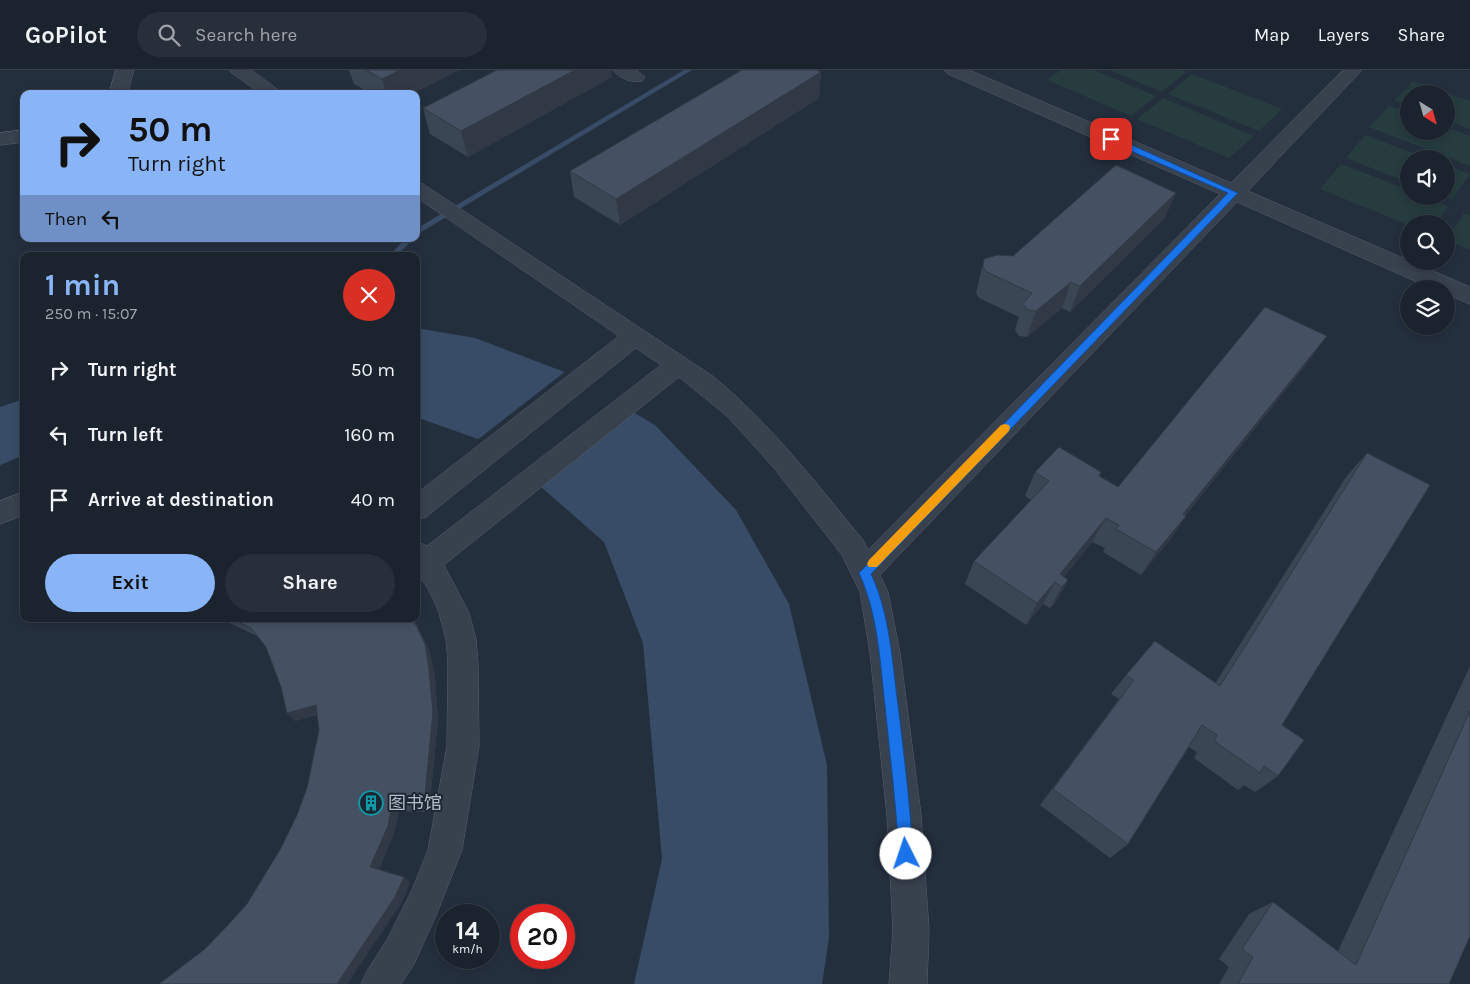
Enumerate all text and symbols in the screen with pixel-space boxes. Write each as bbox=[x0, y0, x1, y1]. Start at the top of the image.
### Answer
search box bbox=[137, 12, 487, 57]
text: GoPilot bbox=[25, 21, 107, 49]
icon: search bbox=[155, 21, 183, 49]
text: Search here bbox=[195, 24, 297, 46]
text: Map bbox=[1254, 24, 1290, 46]
text: Layers bbox=[1318, 24, 1370, 46]
text: Share bbox=[1398, 24, 1445, 46]
north arrow bbox=[1400, 85, 1455, 140]
map controls bbox=[1400, 85, 1455, 335]
text: 50 m bbox=[128, 109, 213, 150]
icon: right bbox=[45, 110, 110, 175]
pin bbox=[1090, 118, 1132, 160]
icon: arrive bbox=[1097, 125, 1125, 153]
button: sound bbox=[1400, 150, 1455, 205]
text: Turn right bbox=[128, 151, 226, 177]
icon: left bbox=[97, 205, 125, 233]
text: Then bbox=[45, 208, 87, 230]
button: search bbox=[1400, 215, 1455, 270]
text: 1 min bbox=[45, 267, 120, 303]
button: close bbox=[343, 269, 395, 321]
button: layers bbox=[1400, 280, 1455, 335]
text: 250 m · 15:07 bbox=[45, 304, 137, 323]
icon: right bbox=[45, 356, 73, 384]
text: Turn right bbox=[88, 359, 177, 381]
text: 50 m bbox=[351, 359, 395, 381]
icon: left bbox=[45, 421, 73, 449]
text: Turn left bbox=[88, 424, 163, 446]
text: 160 m bbox=[344, 424, 395, 446]
icon: arrive bbox=[45, 486, 73, 514]
text: Arrive at destination bbox=[88, 489, 274, 511]
text: 40 m bbox=[351, 489, 395, 511]
button: Exit bbox=[45, 554, 215, 612]
button: Share bbox=[225, 554, 395, 612]
building icon: 图书馆 bbox=[358, 790, 384, 816]
place label: 图书馆 bbox=[388, 792, 442, 814]
position arrow bbox=[879, 827, 931, 879]
speed limit sign: 20 bbox=[510, 904, 575, 969]
text: 14 bbox=[456, 916, 479, 945]
text: km/h bbox=[452, 942, 483, 956]

